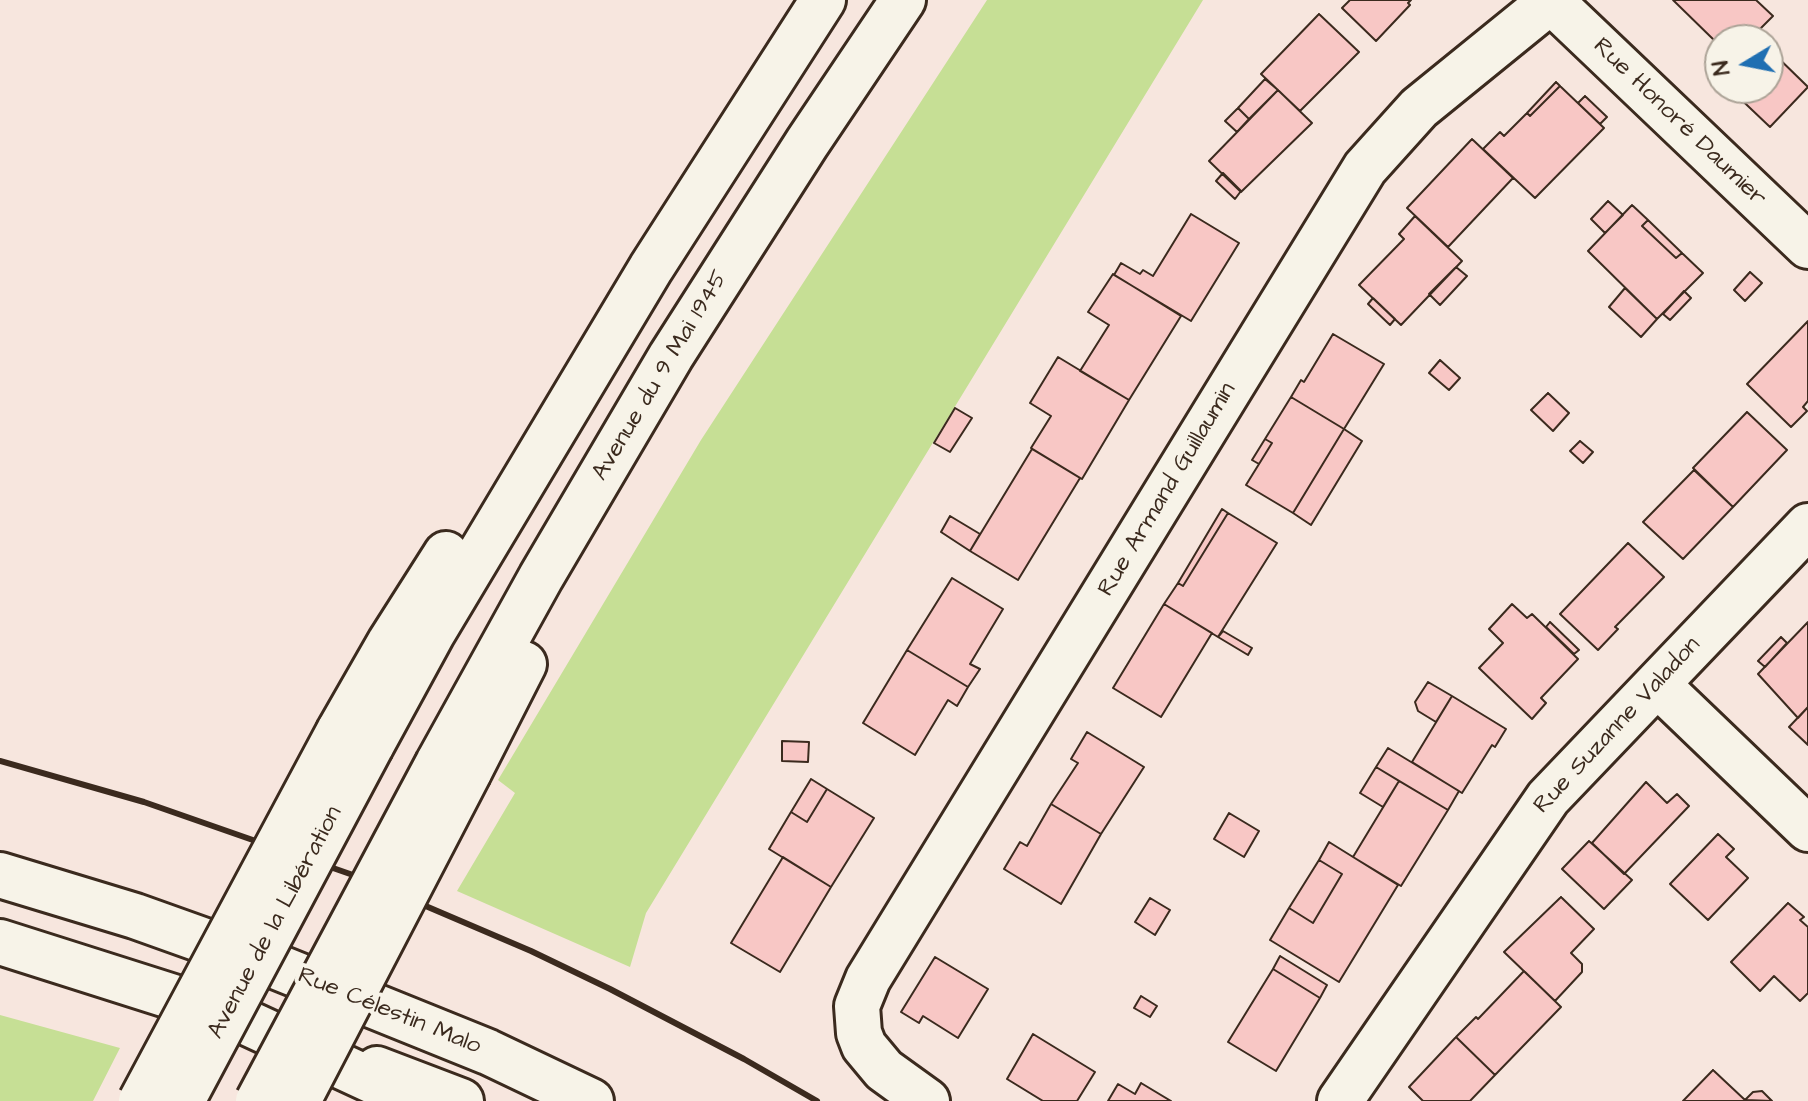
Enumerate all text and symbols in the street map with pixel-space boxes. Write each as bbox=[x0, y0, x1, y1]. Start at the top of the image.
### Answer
north arrow bbox=[1704, 24, 1784, 104]
street label: Rue Honoré Daumier bbox=[1586, 33, 1772, 213]
text: N bbox=[1705, 58, 1738, 77]
street label: Avenue du 9 Mai 1945 bbox=[587, 266, 735, 486]
street label: Rue Armand Guillaumin bbox=[1093, 378, 1243, 602]
street label: Rue Suzanne Valadon bbox=[1529, 632, 1707, 820]
street label: Avenue de la Libération bbox=[202, 802, 350, 1044]
street label: Rue Célestin Malo bbox=[293, 962, 485, 1062]

